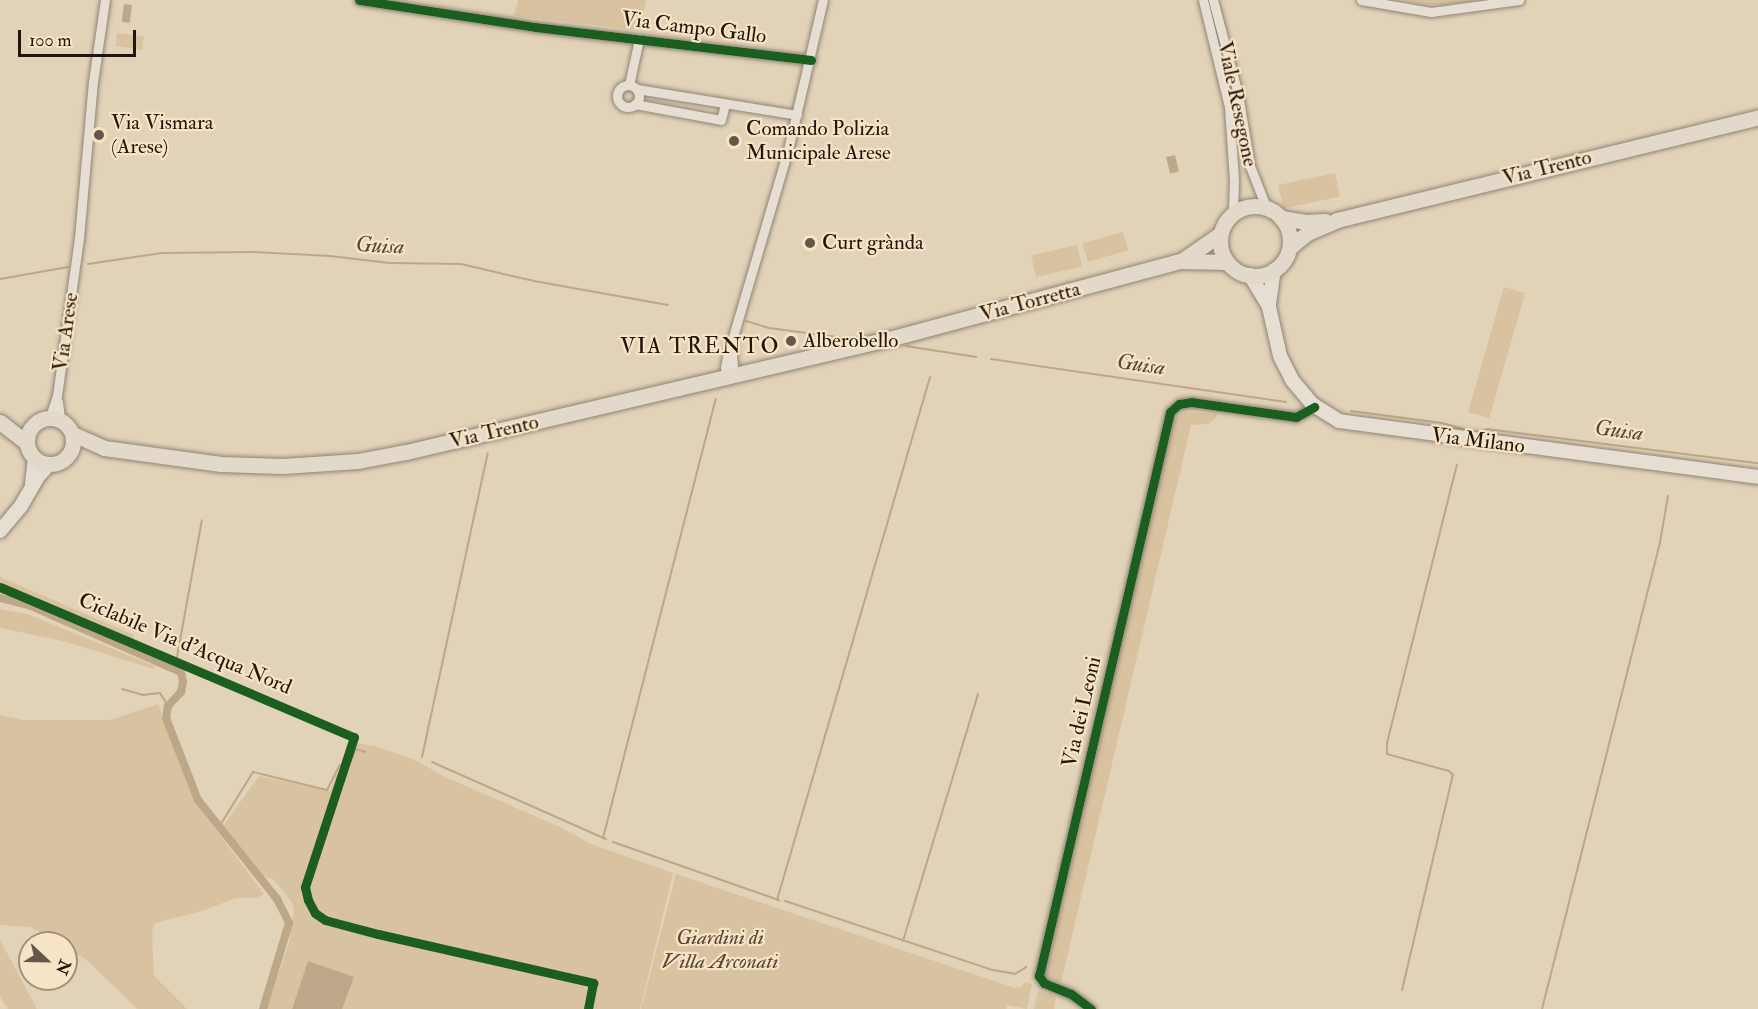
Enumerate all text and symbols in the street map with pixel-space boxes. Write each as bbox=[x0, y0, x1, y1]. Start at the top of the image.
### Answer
street label: Via Campo Gallo bbox=[620, 7, 768, 49]
scale bar bbox=[21, 18, 140, 56]
text: 100 m bbox=[29, 29, 72, 52]
street label: Viale Resegone bbox=[1211, 39, 1263, 169]
place label: Via Vismara (Arese) bbox=[111, 110, 213, 160]
place label: Comando Polizia Municipale Arese bbox=[746, 116, 891, 166]
marker: Via Vismara (Arese) bbox=[92, 128, 106, 142]
marker: Comando Polizia Municipale Arese bbox=[727, 134, 741, 148]
street label: Via Trento bbox=[1500, 145, 1594, 191]
place label: Curt grànda bbox=[822, 230, 924, 256]
water label: Guisa bbox=[355, 232, 405, 260]
marker: Curt grànda bbox=[803, 236, 817, 250]
street label: Via Torretta bbox=[977, 276, 1083, 328]
street label: Via Arese bbox=[48, 291, 84, 373]
place label: Alberobello bbox=[803, 328, 898, 354]
district label: VIA TRENTO bbox=[620, 334, 780, 360]
marker: Alberobello bbox=[784, 334, 798, 348]
water label: Guisa bbox=[1115, 349, 1167, 381]
street label: Via Trento bbox=[447, 410, 541, 454]
water label: Guisa bbox=[1593, 415, 1645, 447]
street label: Via Milano bbox=[1430, 423, 1526, 459]
street label: Ciclabile Via d’Acqua Nord bbox=[75, 588, 295, 700]
street label: Via dei Leoni bbox=[1057, 654, 1107, 770]
park label: Giardini di Villa Arconati bbox=[662, 925, 778, 975]
north arrow bbox=[18, 931, 78, 991]
text: N bbox=[51, 957, 75, 977]

